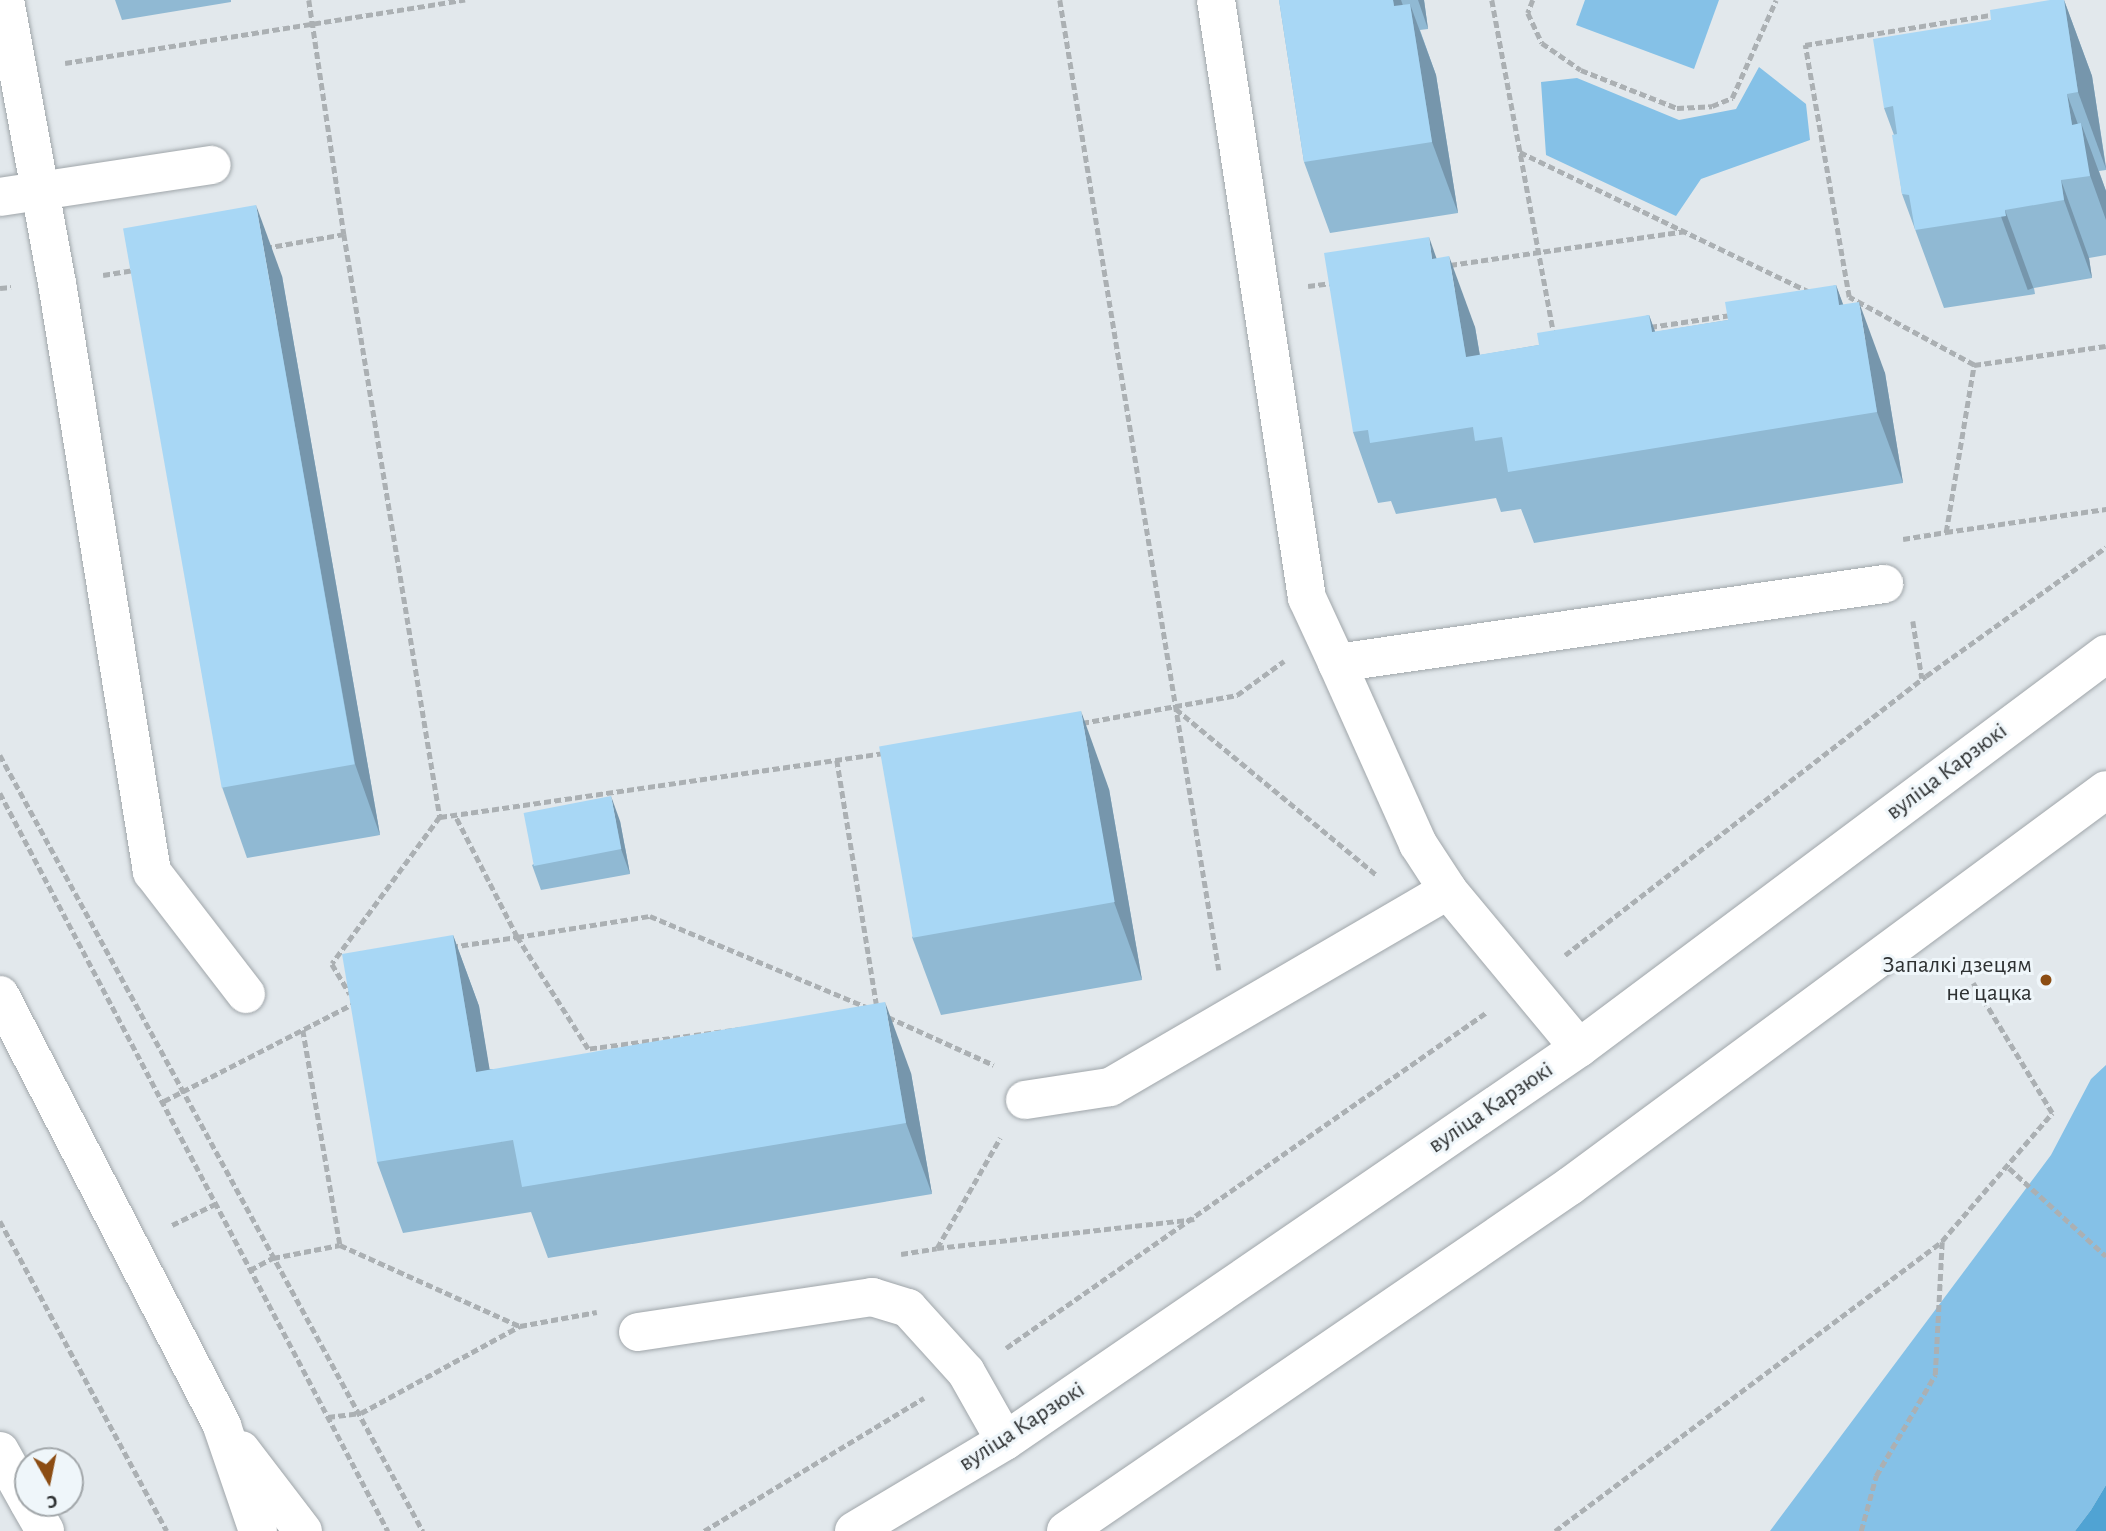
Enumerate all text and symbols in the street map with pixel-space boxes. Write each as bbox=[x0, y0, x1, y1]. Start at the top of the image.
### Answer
street label: вуліца Карзюкі bbox=[1881, 717, 2013, 827]
place label: Запалкі дзецям не цацка bbox=[1883, 952, 2032, 1008]
marker: Запалкі дзецям не цацка bbox=[2038, 972, 2054, 988]
street label: вуліца Карзюкі bbox=[1423, 1056, 1559, 1160]
street label: вуліца Карзюкі bbox=[954, 1376, 1090, 1478]
north arrow bbox=[14, 1447, 84, 1517]
text: С bbox=[45, 1491, 59, 1511]

